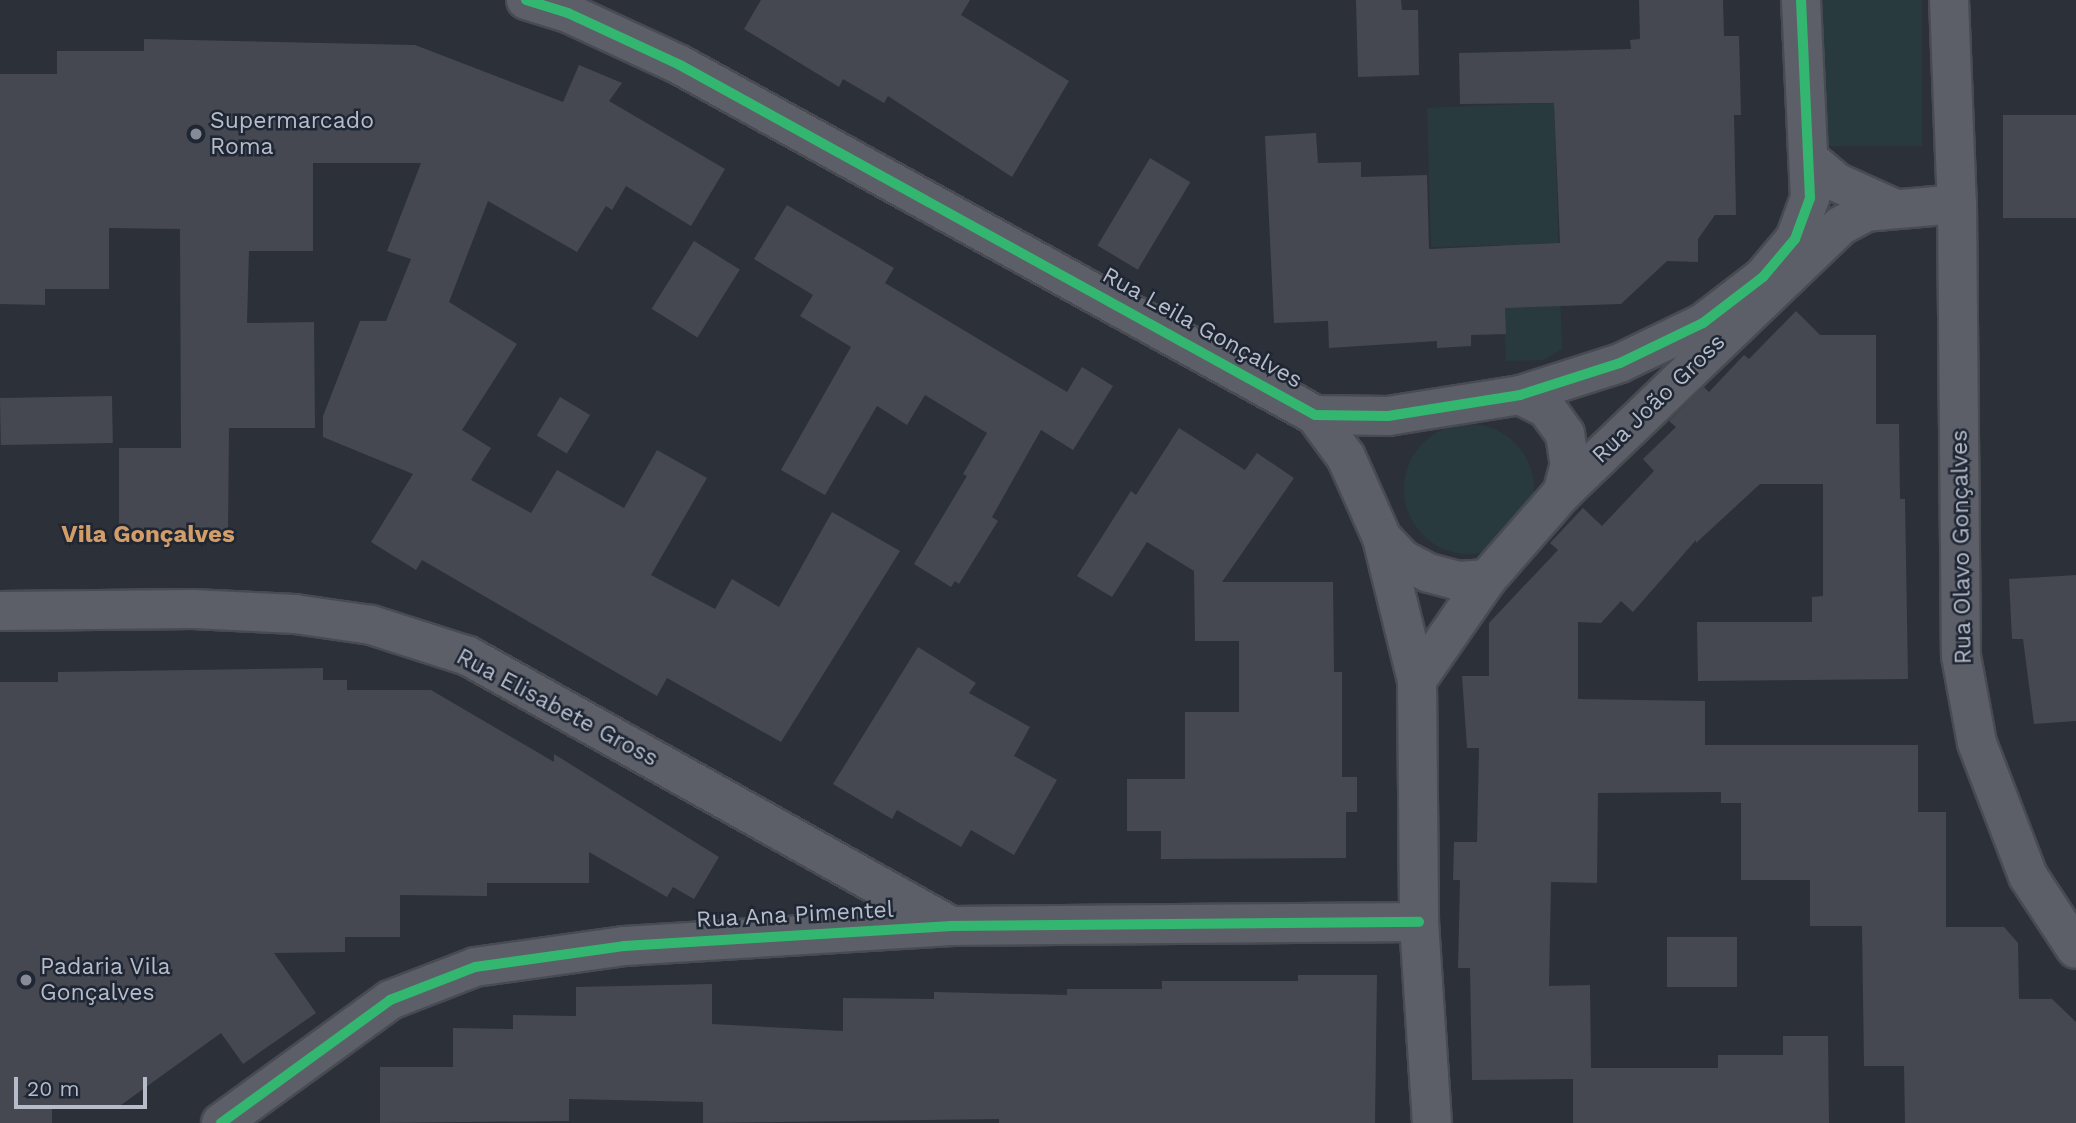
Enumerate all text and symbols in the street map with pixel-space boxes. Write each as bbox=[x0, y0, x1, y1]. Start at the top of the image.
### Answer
place label: Supermarcado Roma bbox=[210, 107, 374, 161]
marker: Supermarcado Roma bbox=[188, 126, 204, 142]
street label: Rua Leila Gonçalves bbox=[1097, 261, 1307, 395]
street label: Rua João Gross bbox=[1586, 328, 1732, 470]
street label: Rua Olavo Gonçalves bbox=[1946, 429, 1978, 665]
district label: Vila Gonçalves bbox=[61, 521, 235, 549]
street label: Rua Elisabete Gross bbox=[451, 643, 663, 773]
street label: Rua Ana Pimentel bbox=[695, 896, 895, 934]
place label: Padaria Vila Gonçalves bbox=[40, 953, 172, 1007]
marker: Padaria Vila Gonçalves bbox=[18, 972, 34, 988]
scale bar bbox=[18, 1064, 150, 1108]
text: 20 m bbox=[27, 1076, 79, 1101]

